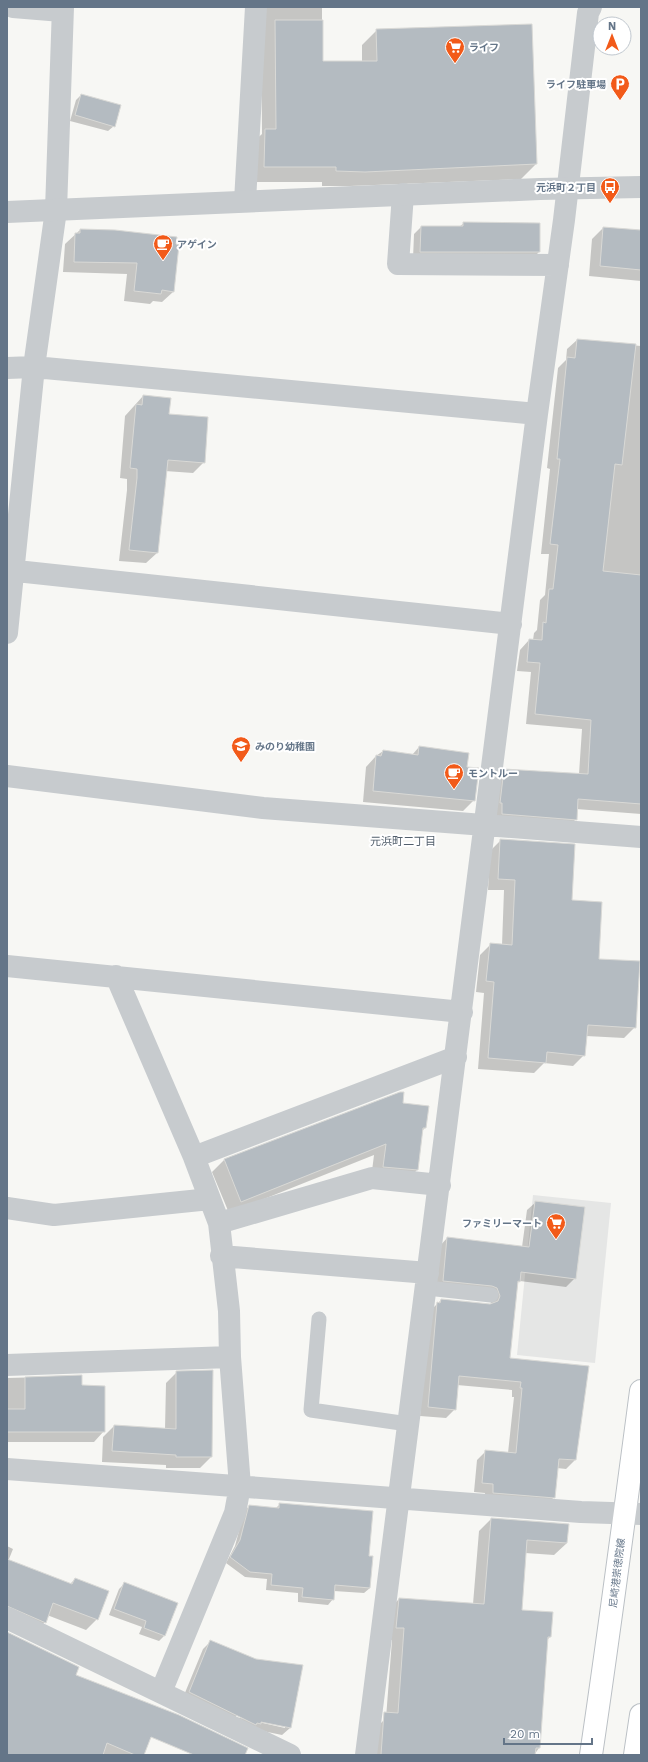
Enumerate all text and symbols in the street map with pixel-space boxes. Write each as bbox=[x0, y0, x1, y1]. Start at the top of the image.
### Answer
north arrow bbox=[592, 16, 632, 56]
text: N bbox=[608, 20, 616, 33]
supermarket icon: ライフ bbox=[444, 36, 466, 64]
place label: ライフ bbox=[469, 42, 499, 53]
parking icon: ライフ駐車場 bbox=[609, 73, 631, 101]
place label: ライフ駐車場 bbox=[546, 79, 606, 90]
bus stop icon: 元浜町２丁目 bbox=[599, 176, 621, 204]
place label: 元浜町２丁目 bbox=[536, 182, 596, 193]
cafe icon: アゲイン bbox=[152, 233, 174, 261]
place label: アゲイン bbox=[177, 239, 217, 250]
school or university icon: みのり幼稚園 bbox=[230, 735, 252, 763]
place label: みのり幼稚園 bbox=[255, 741, 315, 752]
cafe icon: モントルー bbox=[443, 762, 465, 790]
place label: モントルー bbox=[468, 768, 518, 779]
district label: 元浜町二丁目 bbox=[370, 835, 436, 848]
supermarket icon: ファミリーマート bbox=[545, 1212, 567, 1240]
place label: ファミリーマート bbox=[462, 1218, 542, 1229]
street label: 尼崎港崇徳院線 bbox=[607, 1538, 627, 1608]
scale bar bbox=[504, 1720, 592, 1746]
text: 20 m bbox=[510, 1727, 540, 1741]

